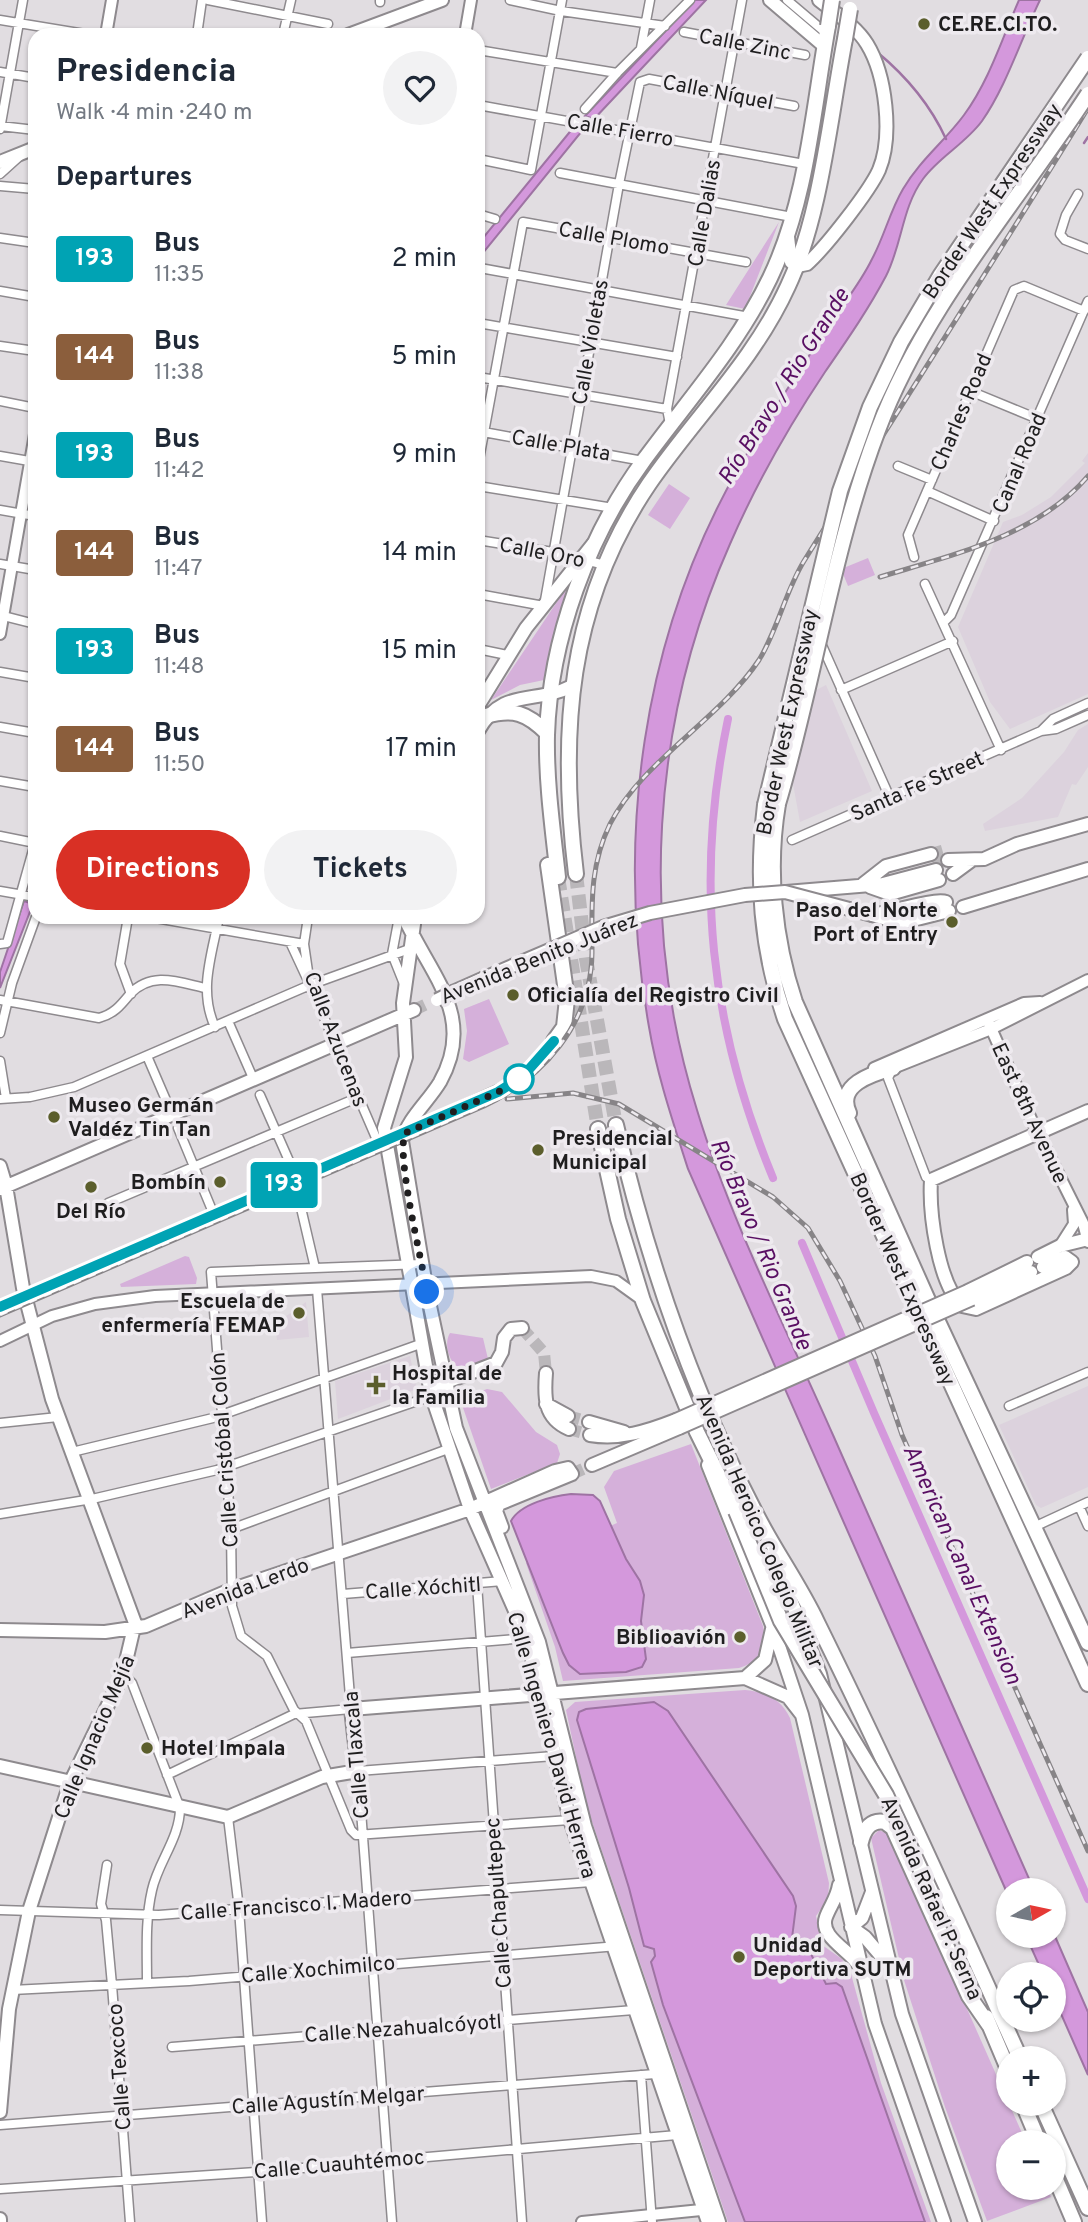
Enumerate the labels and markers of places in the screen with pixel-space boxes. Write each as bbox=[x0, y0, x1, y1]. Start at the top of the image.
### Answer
place label: CE.RE.CI.TO. bbox=[938, 12, 1057, 39]
marker: CE.RE.CI.TO. bbox=[916, 16, 932, 32]
place label: Paso del Norte Port of Entry bbox=[795, 898, 938, 949]
marker: Paso del Norte Port of Entry bbox=[944, 914, 960, 930]
place label: Oficialía del Registro Civil bbox=[527, 983, 779, 1010]
marker: Oficialía del Registro Civil bbox=[505, 987, 521, 1003]
unlabelled marker bbox=[504, 1064, 534, 1094]
place label: Museo Germán Valdéz Tin Tan bbox=[68, 1093, 214, 1144]
marker: Museo Germán Valdéz Tin Tan bbox=[46, 1109, 62, 1125]
place label: Presidencial Municipal bbox=[552, 1126, 673, 1177]
marker: Presidencial Municipal bbox=[530, 1142, 546, 1158]
place label: Bombín bbox=[131, 1170, 206, 1197]
marker: Bombín bbox=[212, 1174, 228, 1190]
marker: Del Río bbox=[83, 1179, 99, 1195]
place label: Del Río bbox=[56, 1199, 126, 1226]
place label: Escuela de enfermería FEMAP bbox=[101, 1289, 285, 1340]
marker: Escuela de enfermería FEMAP bbox=[291, 1305, 307, 1321]
place label: Hospital de la Familia bbox=[392, 1361, 502, 1412]
marker: Hospital de la Familia bbox=[366, 1375, 386, 1395]
place label: Biblioavión bbox=[616, 1625, 726, 1652]
marker: Biblioavión bbox=[732, 1629, 748, 1645]
place label: Hotel Impala bbox=[161, 1736, 285, 1763]
marker: Hotel Impala bbox=[139, 1740, 155, 1756]
place label: Unidad Deportiva SUTM bbox=[753, 1933, 912, 1984]
marker: Unidad Deportiva SUTM bbox=[731, 1949, 747, 1965]

